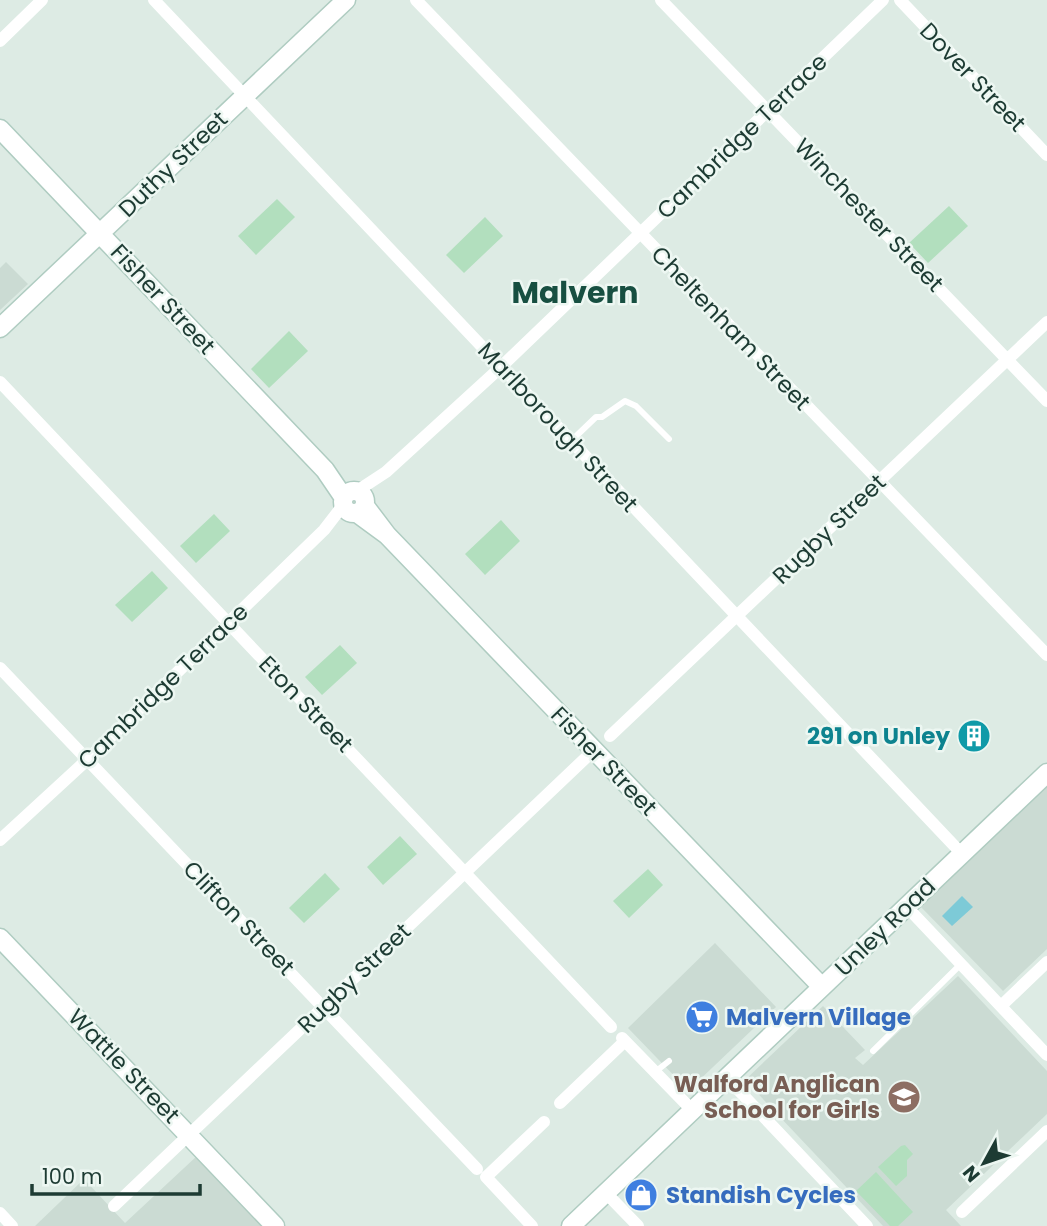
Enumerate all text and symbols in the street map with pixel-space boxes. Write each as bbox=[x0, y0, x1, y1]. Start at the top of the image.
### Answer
street label: Dover Street bbox=[913, 15, 1033, 139]
street label: Cambridge Terrace bbox=[650, 46, 834, 226]
street label: Duthy Street bbox=[111, 104, 235, 224]
street label: Winchester Street bbox=[787, 131, 951, 299]
street label: Fisher Street bbox=[103, 237, 223, 361]
street label: Cheltenham Street bbox=[644, 239, 818, 417]
district label: Malvern bbox=[511, 271, 639, 314]
street label: Marlborough Street bbox=[471, 335, 645, 519]
street label: Rugby Street bbox=[765, 467, 893, 591]
street label: Cambridge Terrace bbox=[71, 596, 255, 776]
street label: Eton Street bbox=[252, 649, 360, 759]
street label: Fisher Street bbox=[544, 699, 664, 823]
building icon: 291 on Unley bbox=[955, 717, 993, 755]
place label: 291 on Unley bbox=[807, 720, 950, 752]
street label: Clifton Street bbox=[176, 854, 302, 982]
street label: Unley Road bbox=[827, 871, 943, 983]
street label: Rugby Street bbox=[290, 916, 418, 1040]
supermarket icon: Malvern Village bbox=[683, 998, 721, 1036]
place label: Malvern Village bbox=[726, 1001, 911, 1033]
street label: Wattle Street bbox=[61, 1002, 187, 1130]
place label: Walford Anglican School for Girls bbox=[673, 1068, 880, 1126]
school or university icon: Walford Anglican School for Girls bbox=[885, 1078, 923, 1116]
north arrow bbox=[949, 1128, 1019, 1198]
scale bar bbox=[32, 1152, 200, 1196]
text: N bbox=[956, 1159, 986, 1188]
text: 100 m bbox=[42, 1162, 102, 1191]
shop icon: Standish Cycles bbox=[622, 1176, 660, 1214]
place label: Standish Cycles bbox=[666, 1179, 856, 1211]

